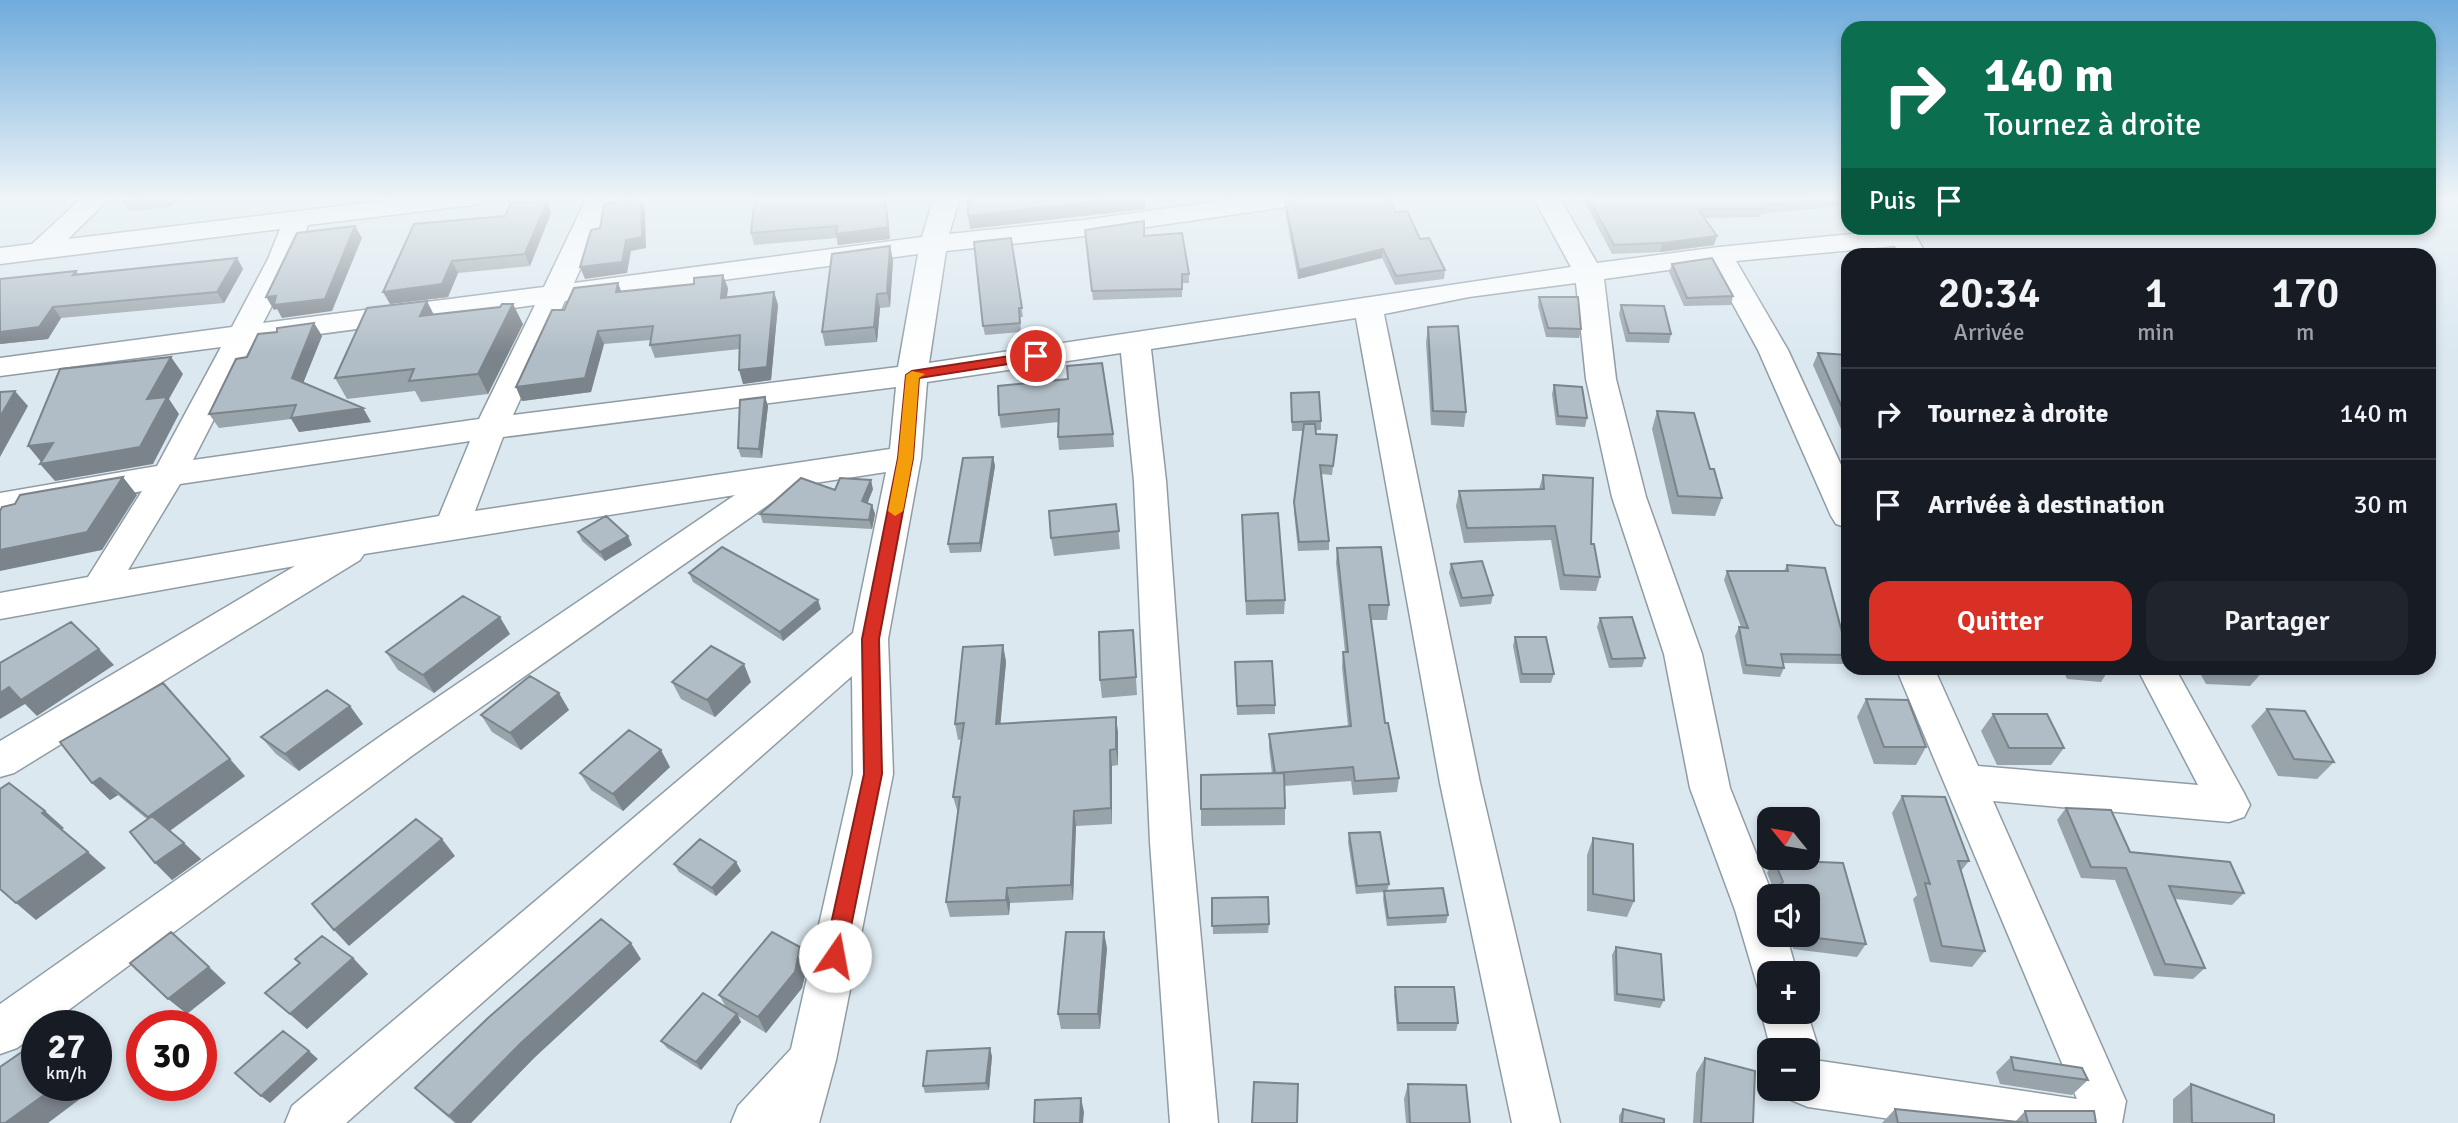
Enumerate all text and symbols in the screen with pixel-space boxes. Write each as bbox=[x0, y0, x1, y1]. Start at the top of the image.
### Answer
text: 140 m bbox=[1984, 45, 2114, 105]
icon: right bbox=[1869, 49, 1960, 140]
text: Tournez à droite bbox=[1984, 105, 2201, 144]
icon: arrive bbox=[1930, 182, 1968, 220]
text: Puis bbox=[1869, 185, 1916, 217]
text: 20:34 bbox=[1938, 268, 2040, 319]
text: 1 bbox=[2144, 268, 2167, 319]
text: 170 bbox=[2271, 268, 2339, 319]
text: Arrivée bbox=[1954, 318, 2024, 347]
text: min bbox=[2137, 318, 2174, 347]
text: m bbox=[2296, 318, 2314, 347]
pin bbox=[1006, 326, 1066, 386]
icon: arrive bbox=[1017, 337, 1055, 375]
icon: right bbox=[1869, 395, 1907, 433]
text: Tournez à droite bbox=[1928, 398, 2108, 430]
text: 140 m bbox=[2339, 398, 2408, 430]
icon: arrive bbox=[1869, 486, 1907, 524]
text: Arrivée à destination bbox=[1928, 489, 2165, 521]
text: 30 m bbox=[2353, 489, 2408, 521]
button: Quitter bbox=[1869, 581, 2132, 661]
button: Partager bbox=[2146, 581, 2408, 661]
north arrow bbox=[1757, 807, 1820, 870]
map controls bbox=[1757, 807, 1820, 1101]
button: sound bbox=[1757, 884, 1820, 947]
position arrow bbox=[798, 919, 872, 993]
button: + bbox=[1757, 961, 1820, 1024]
speed limit sign: 30 bbox=[126, 1010, 217, 1101]
text: 27 bbox=[48, 1025, 85, 1068]
button: − bbox=[1757, 1038, 1820, 1101]
text: km/h bbox=[46, 1062, 87, 1084]

